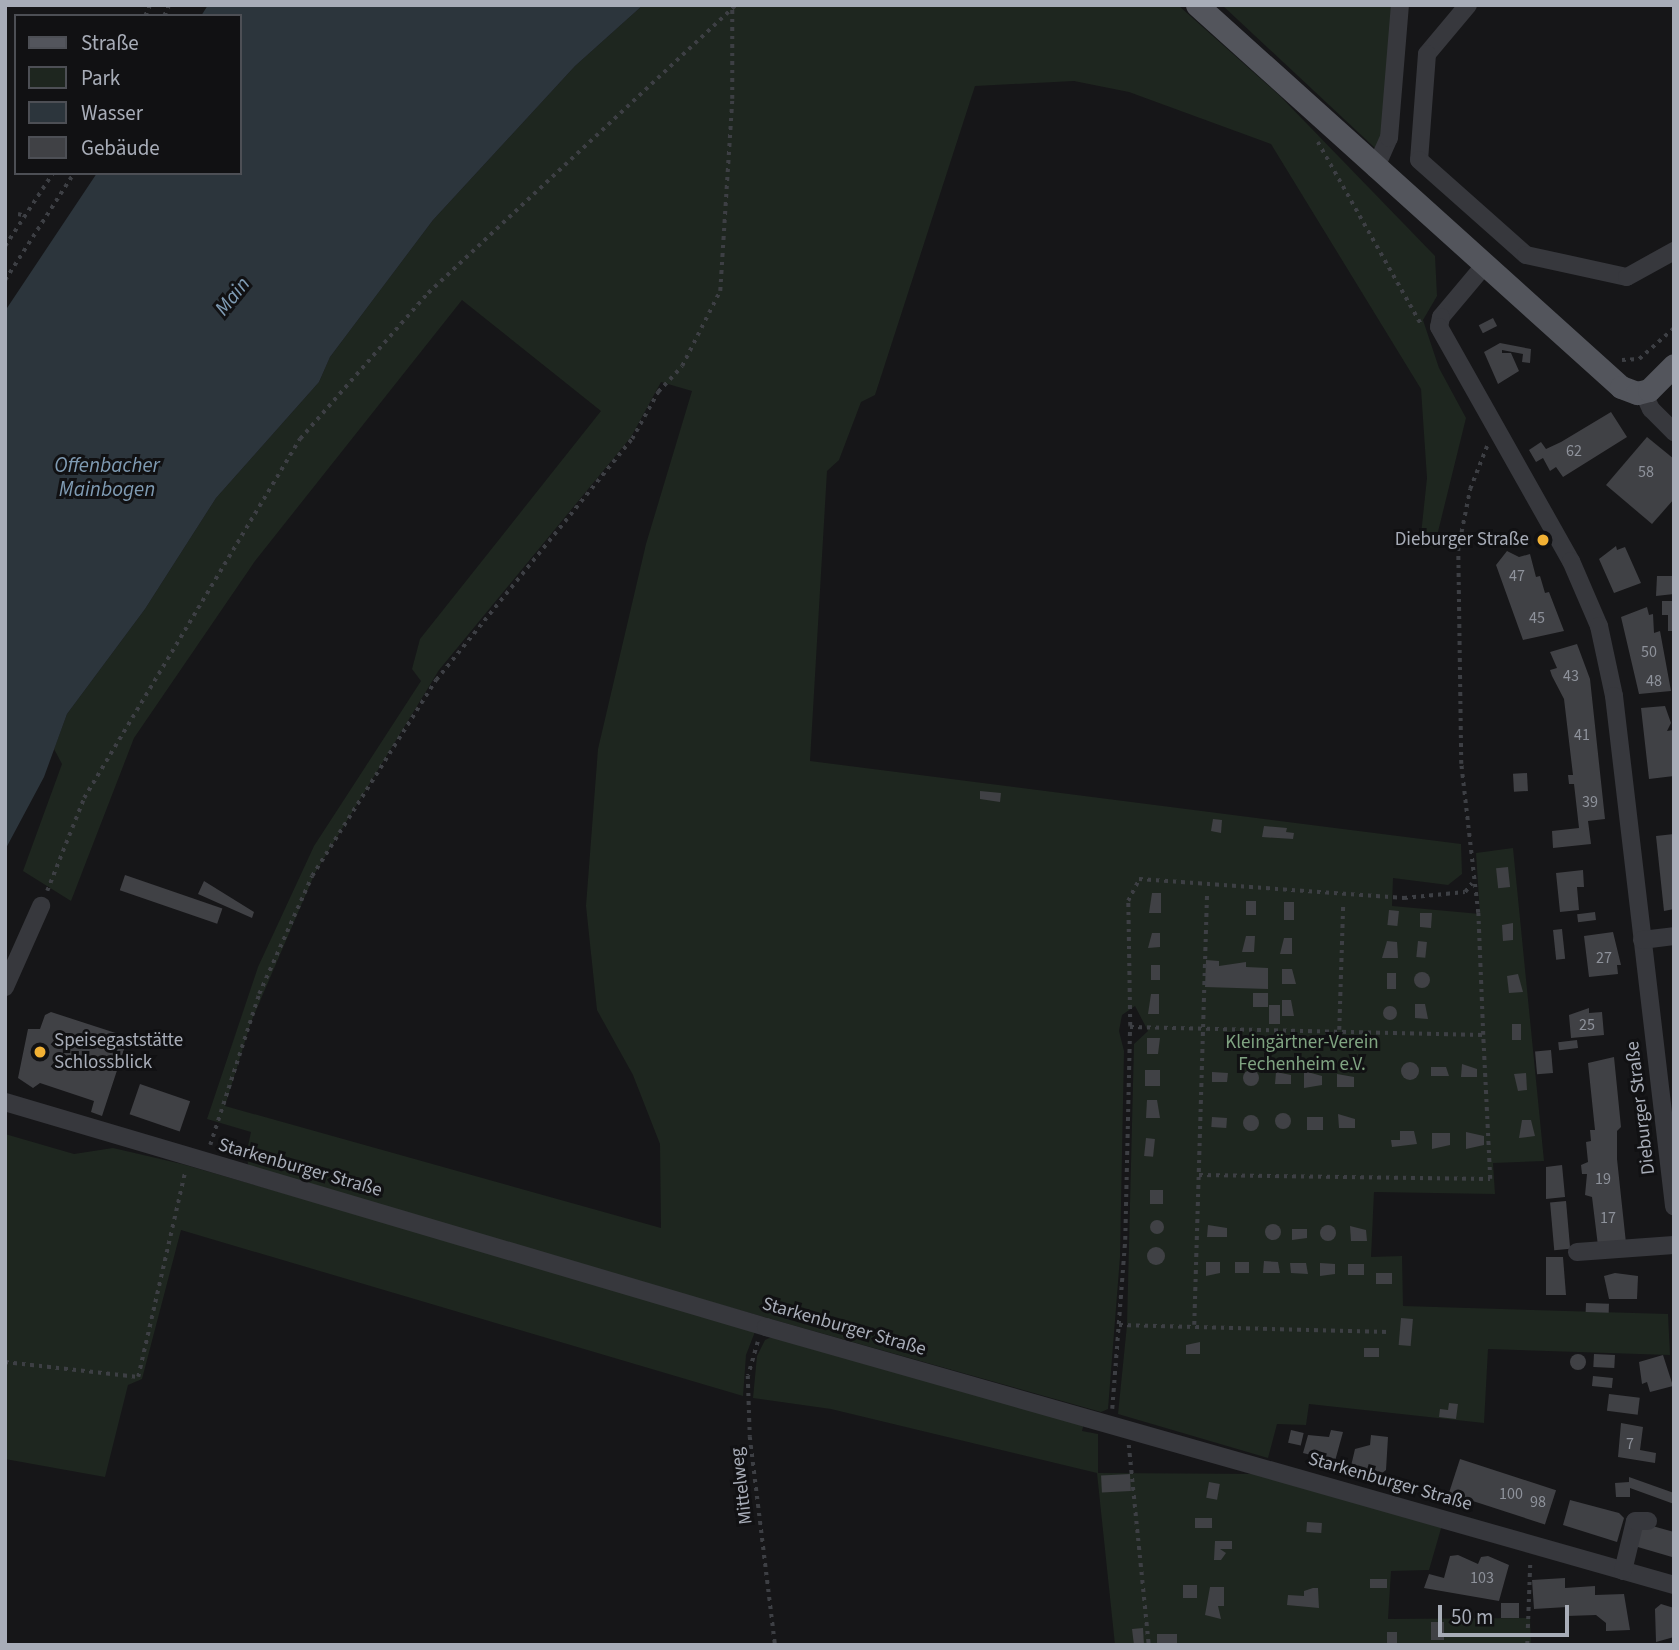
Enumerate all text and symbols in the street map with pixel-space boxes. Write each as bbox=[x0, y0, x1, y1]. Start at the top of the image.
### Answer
legend bbox=[14, 14, 242, 175]
text: Straße bbox=[81, 28, 139, 58]
text: Park bbox=[81, 63, 120, 93]
text: Wasser bbox=[81, 98, 143, 128]
text: Gebäude bbox=[81, 133, 160, 163]
water label: Main bbox=[209, 272, 255, 320]
house number: 62 bbox=[1566, 441, 1582, 461]
water label: Offenbacher Mainbogen bbox=[54, 452, 160, 502]
house number: 58 bbox=[1638, 462, 1654, 482]
place label: Dieburger Straße bbox=[1395, 529, 1529, 551]
marker: Dieburger Straße bbox=[1535, 532, 1551, 548]
house number: 47 bbox=[1509, 566, 1525, 586]
house number: 45 bbox=[1529, 608, 1545, 628]
house number: 50 bbox=[1641, 642, 1657, 662]
house number: 43 bbox=[1563, 666, 1579, 686]
house number: 48 bbox=[1646, 671, 1662, 691]
house number: 41 bbox=[1574, 725, 1590, 745]
house number: 39 bbox=[1582, 792, 1598, 812]
house number: 27 bbox=[1596, 948, 1612, 968]
house number: 25 bbox=[1579, 1015, 1595, 1035]
place label: Speisegaststätte Schlossblick bbox=[54, 1030, 183, 1074]
park label: Kleingärtner-Verein Fechenheim e.V. bbox=[1225, 1032, 1379, 1076]
street label: Dieburger Straße bbox=[1621, 1040, 1661, 1176]
marker: Speisegaststätte Schlossblick bbox=[32, 1044, 48, 1060]
street label: Starkenburger Straße bbox=[215, 1134, 385, 1202]
house number: 19 bbox=[1595, 1169, 1611, 1189]
house number: 17 bbox=[1600, 1208, 1616, 1228]
street label: Starkenburger Straße bbox=[759, 1293, 929, 1361]
house number: 7 bbox=[1626, 1434, 1634, 1454]
street label: Mittelweg bbox=[726, 1446, 758, 1526]
street label: Starkenburger Straße bbox=[1305, 1448, 1475, 1516]
house number: 100 bbox=[1499, 1484, 1523, 1504]
house number: 98 bbox=[1530, 1492, 1546, 1512]
house number: 103 bbox=[1470, 1568, 1494, 1588]
scale bar bbox=[1441, 1590, 1572, 1634]
text: 50 m bbox=[1451, 1602, 1493, 1632]

